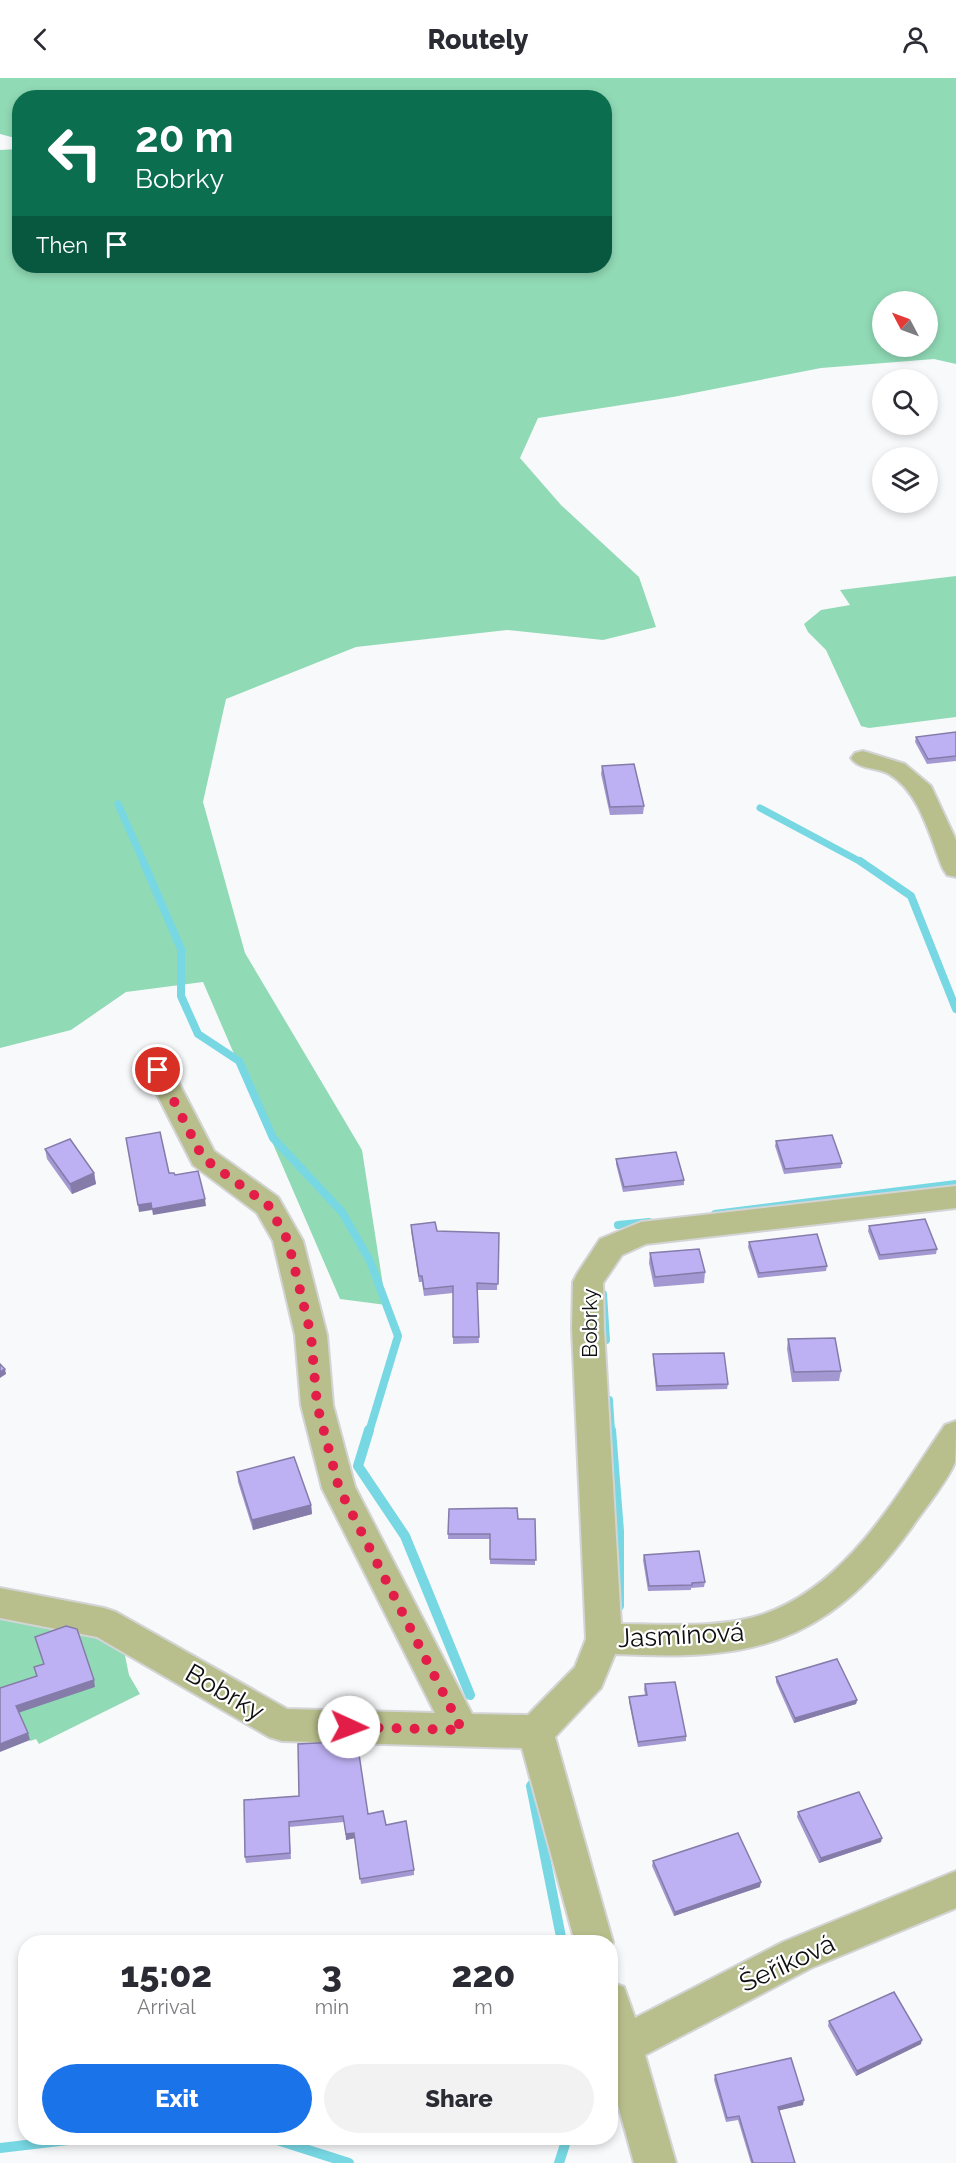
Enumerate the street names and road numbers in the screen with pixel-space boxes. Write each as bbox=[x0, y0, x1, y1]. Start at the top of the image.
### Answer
street label: Bobrky bbox=[577, 1288, 602, 1358]
street label: Jasmínová bbox=[617, 1617, 745, 1653]
street label: Bobrky bbox=[180, 1658, 270, 1726]
street label: Šeříková bbox=[734, 1927, 839, 1998]

